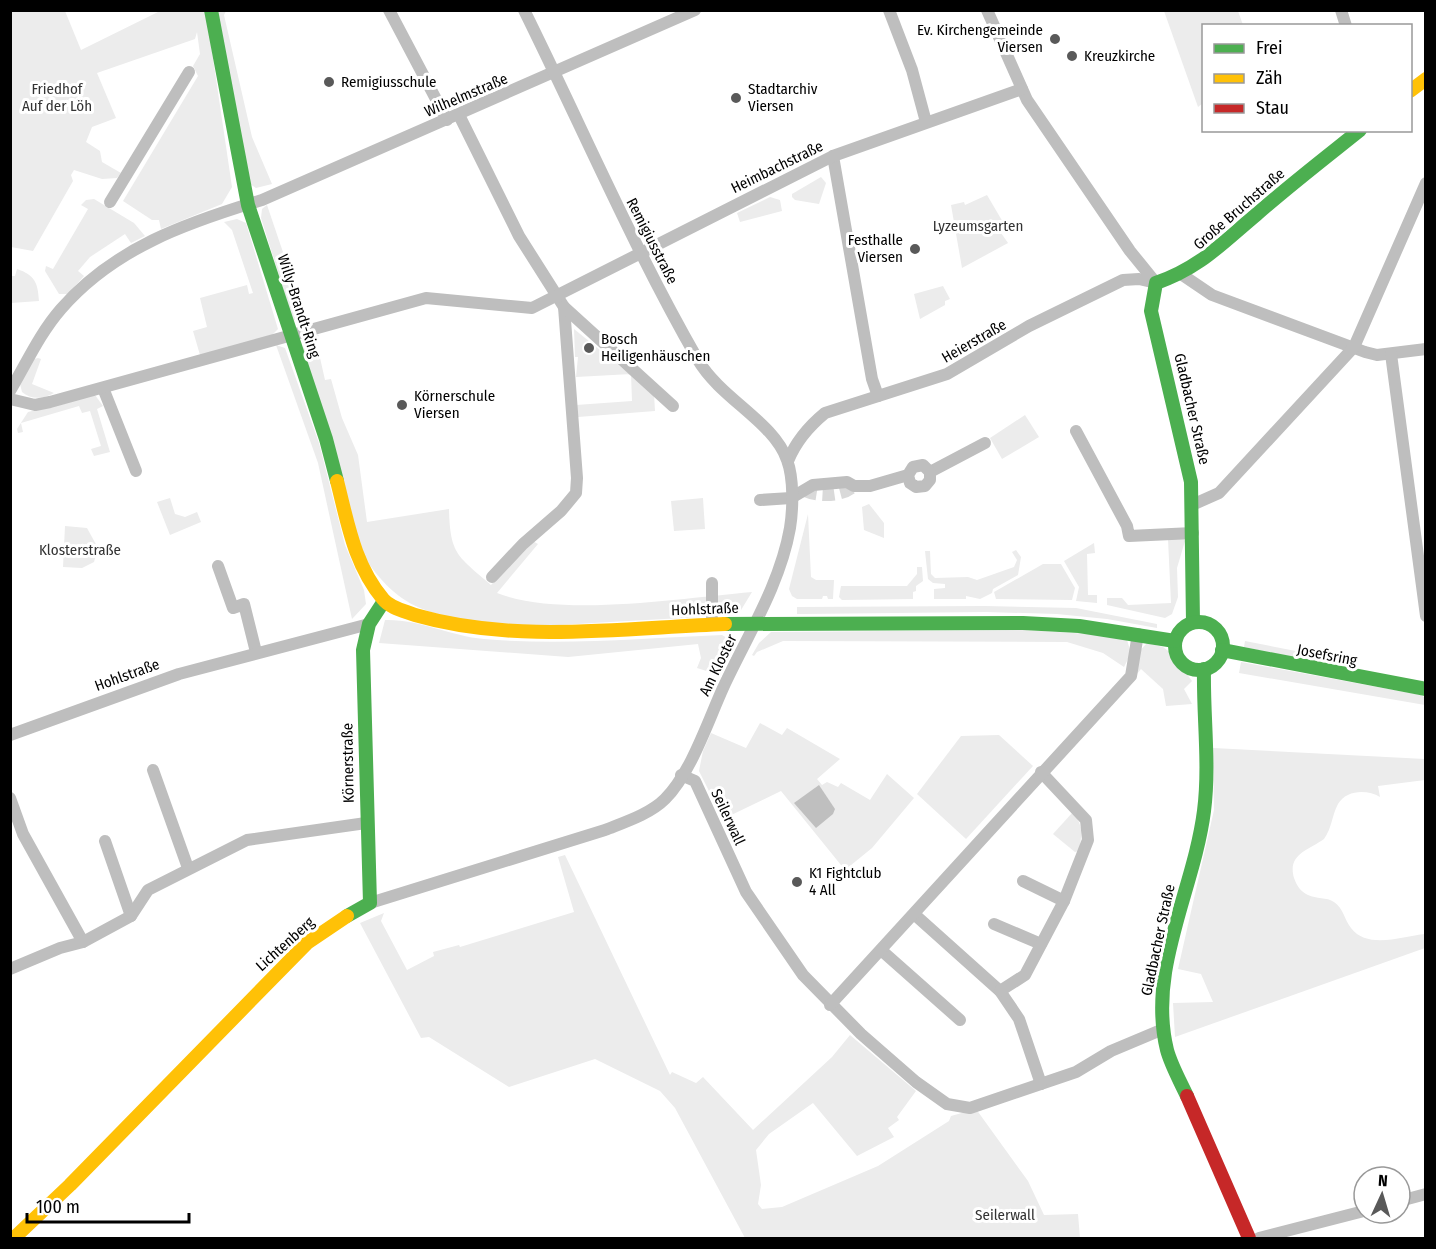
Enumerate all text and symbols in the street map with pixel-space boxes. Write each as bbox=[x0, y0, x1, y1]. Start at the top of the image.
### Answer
place label: Ev. Kirchengemeinde Viersen bbox=[917, 21, 1043, 56]
legend bbox=[1202, 24, 1412, 132]
marker: Ev. Kirchengemeinde Viersen bbox=[1048, 32, 1062, 46]
text: Frei bbox=[1256, 37, 1282, 59]
place label: Kreuzkirche bbox=[1084, 47, 1155, 65]
marker: Kreuzkirche bbox=[1065, 49, 1079, 63]
text: Zäh bbox=[1256, 67, 1283, 89]
street label: Wilhelmstraße bbox=[422, 69, 510, 121]
place label: Remigiusschule bbox=[341, 73, 436, 91]
marker: Remigiusschule bbox=[322, 75, 336, 89]
park label: Friedhof Auf der Löh bbox=[22, 80, 92, 115]
place label: Stadtarchiv Viersen bbox=[748, 80, 818, 115]
marker: Stadtarchiv Viersen bbox=[729, 91, 743, 105]
text: Stau bbox=[1256, 97, 1289, 119]
street label: Heimbachstraße bbox=[728, 137, 826, 197]
street label: Große Bruchstraße bbox=[1190, 165, 1288, 253]
street label: Remigiusstraße bbox=[623, 195, 681, 287]
park label: Lyzeumsgarten bbox=[933, 217, 1023, 235]
place label: Festhalle Viersen bbox=[848, 231, 903, 266]
marker: Festhalle Viersen bbox=[908, 242, 922, 256]
street label: Willy-Brandt-Ring bbox=[274, 252, 324, 360]
street label: Heierstraße bbox=[938, 315, 1010, 367]
place label: Bosch Heiligenhäuschen bbox=[601, 330, 710, 365]
marker: Bosch Heiligenhäuschen bbox=[582, 341, 596, 355]
street label: Gladbacher Straße bbox=[1170, 352, 1214, 466]
place label: Körnerschule Viersen bbox=[414, 387, 495, 422]
marker: Körnerschule Viersen bbox=[395, 398, 409, 412]
park label: Klosterstraße bbox=[39, 541, 121, 559]
street label: Hohlstraße bbox=[671, 599, 739, 619]
street label: Am Kloster bbox=[695, 631, 741, 699]
street label: Josefsring bbox=[1295, 640, 1359, 670]
street label: Hohlstraße bbox=[92, 655, 162, 695]
street label: Körnerstraße bbox=[338, 723, 358, 803]
street label: Seilerwall bbox=[707, 786, 749, 848]
place label: K1 Fightclub 4 All bbox=[809, 864, 881, 899]
marker: K1 Fightclub 4 All bbox=[790, 875, 804, 889]
street label: Gladbacher Straße bbox=[1137, 883, 1179, 997]
street label: Lichtenberg bbox=[252, 913, 318, 975]
north arrow bbox=[1352, 1165, 1412, 1225]
text: N bbox=[1378, 1171, 1388, 1190]
scale bar bbox=[27, 1186, 189, 1224]
text: 100 m bbox=[36, 1196, 80, 1218]
park label: Seilerwall bbox=[975, 1206, 1035, 1224]

